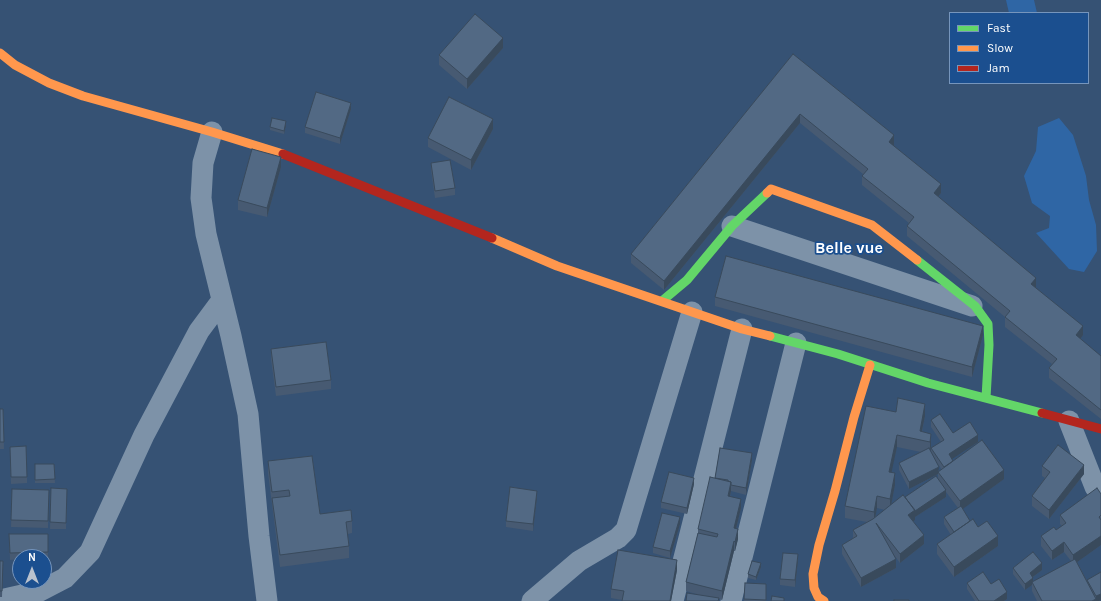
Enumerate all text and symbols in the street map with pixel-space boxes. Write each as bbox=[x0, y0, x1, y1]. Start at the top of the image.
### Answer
legend bbox=[949, 12, 1089, 84]
text: Fast bbox=[987, 21, 1010, 35]
text: Slow bbox=[987, 41, 1013, 55]
text: Jam bbox=[987, 61, 1010, 75]
district label: Belle vue bbox=[815, 238, 883, 258]
north arrow bbox=[12, 549, 52, 589]
text: N bbox=[28, 551, 36, 564]

